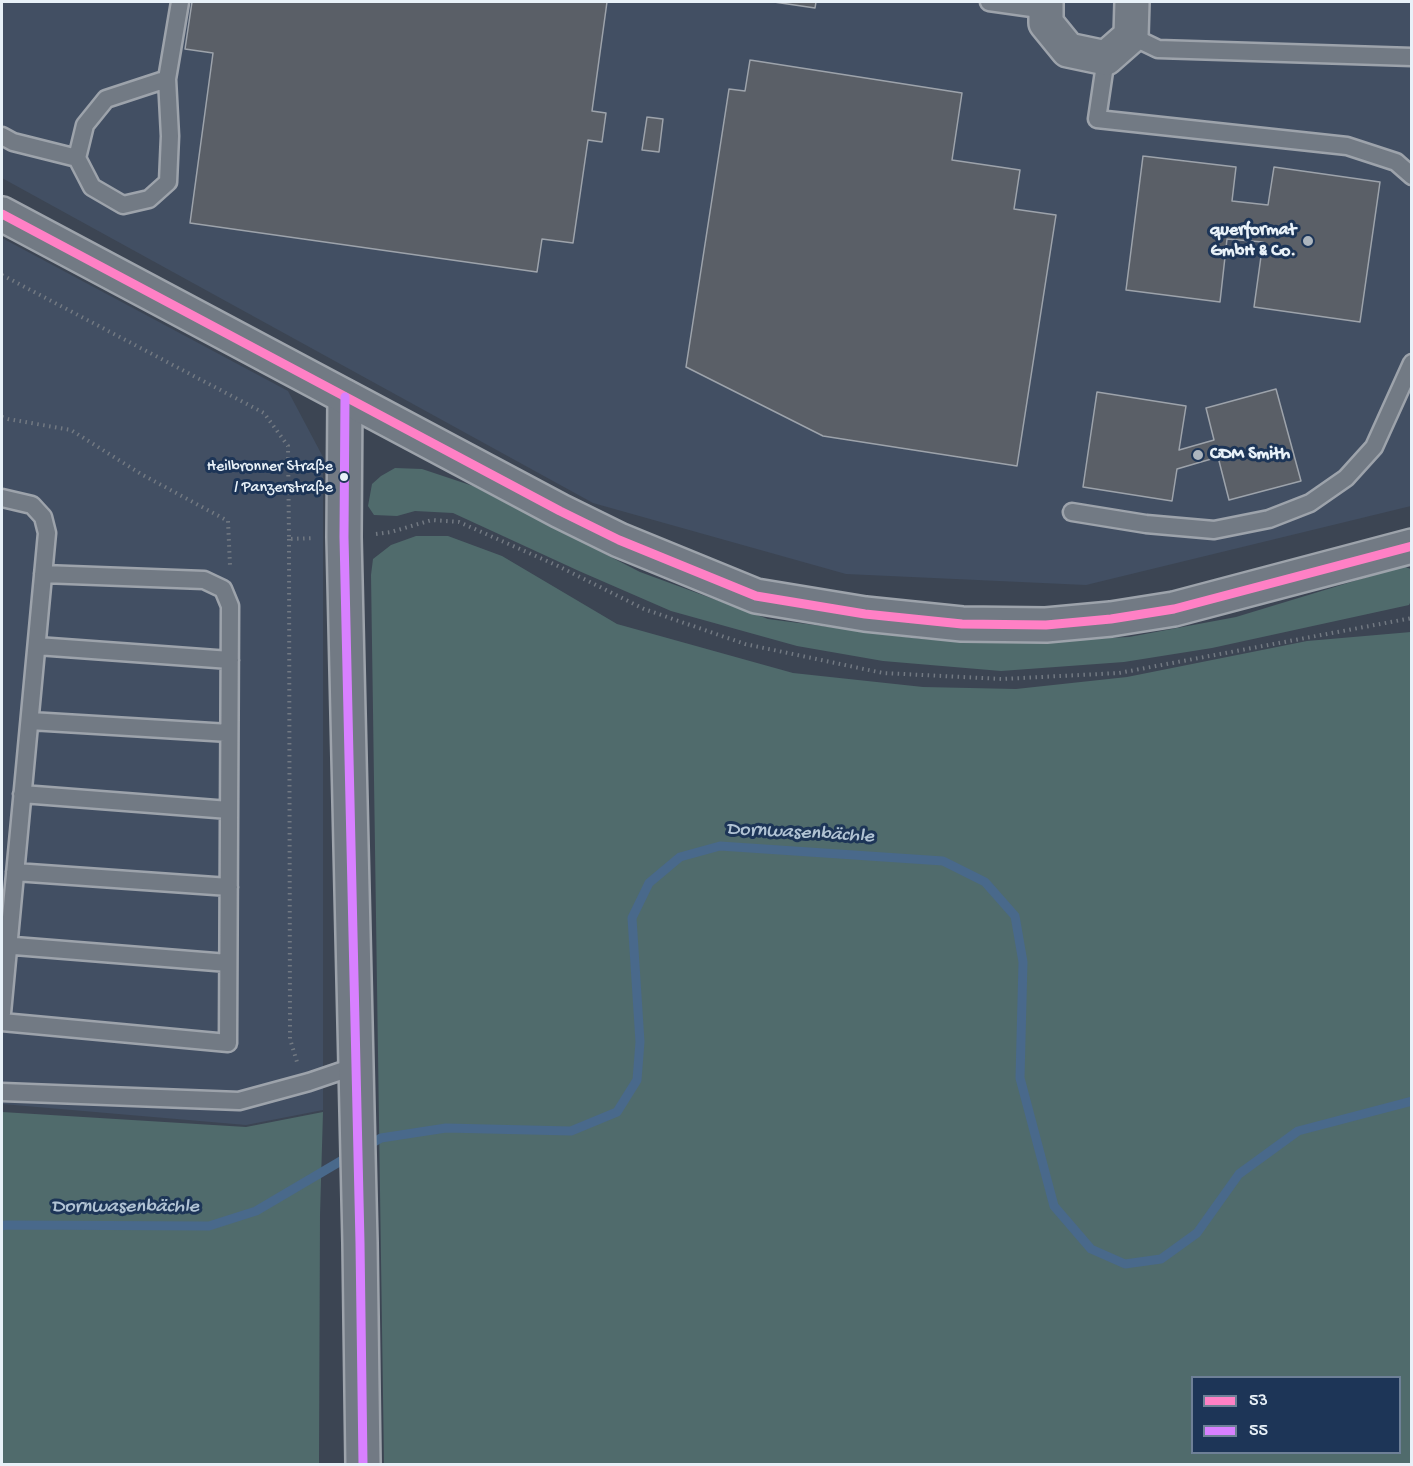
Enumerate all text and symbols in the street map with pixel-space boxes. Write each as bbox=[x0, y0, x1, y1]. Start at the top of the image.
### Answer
place label: querformat GmbH & Co. bbox=[1210, 220, 1296, 262]
marker: querformat GmbH & Co. bbox=[1301, 234, 1315, 248]
place label: CDM Smith bbox=[1210, 444, 1290, 466]
marker: CDM Smith bbox=[1191, 448, 1205, 462]
place label: Heilbronner Straße / Panzerstraße bbox=[207, 458, 333, 496]
marker: Heilbronner Straße / Panzerstraße bbox=[338, 471, 350, 483]
water label: Dornwasenbächle bbox=[726, 818, 874, 850]
water label: Dornwasenbächle bbox=[51, 1196, 199, 1220]
legend bbox=[1191, 1376, 1401, 1454]
text: 53 bbox=[1249, 1391, 1268, 1412]
text: 55 bbox=[1249, 1421, 1268, 1442]

